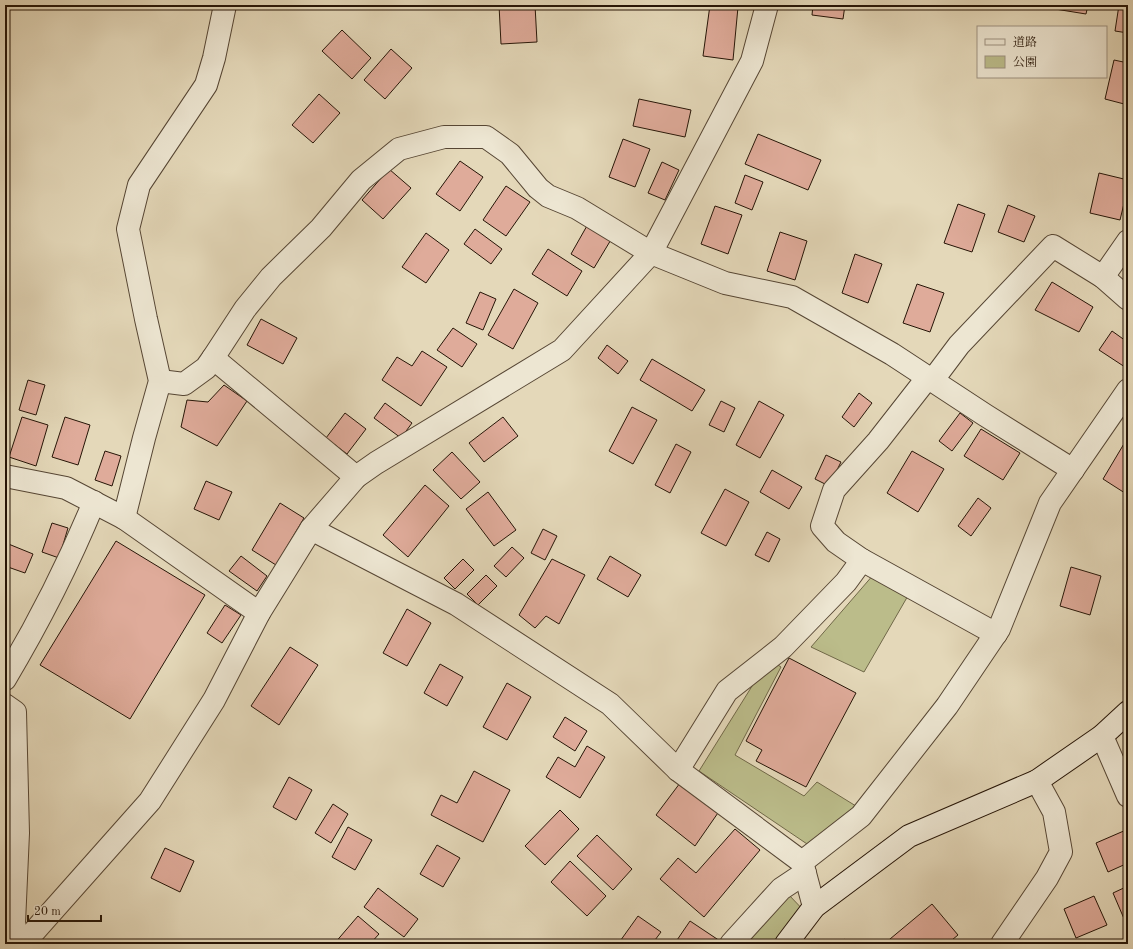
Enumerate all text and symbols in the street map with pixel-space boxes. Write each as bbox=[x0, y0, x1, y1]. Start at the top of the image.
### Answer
legend bbox=[977, 26, 1107, 78]
text: 道路 bbox=[1013, 35, 1037, 49]
text: 公園 bbox=[1013, 56, 1037, 69]
scale bar bbox=[28, 897, 101, 923]
text: 20 m bbox=[34, 906, 61, 918]

